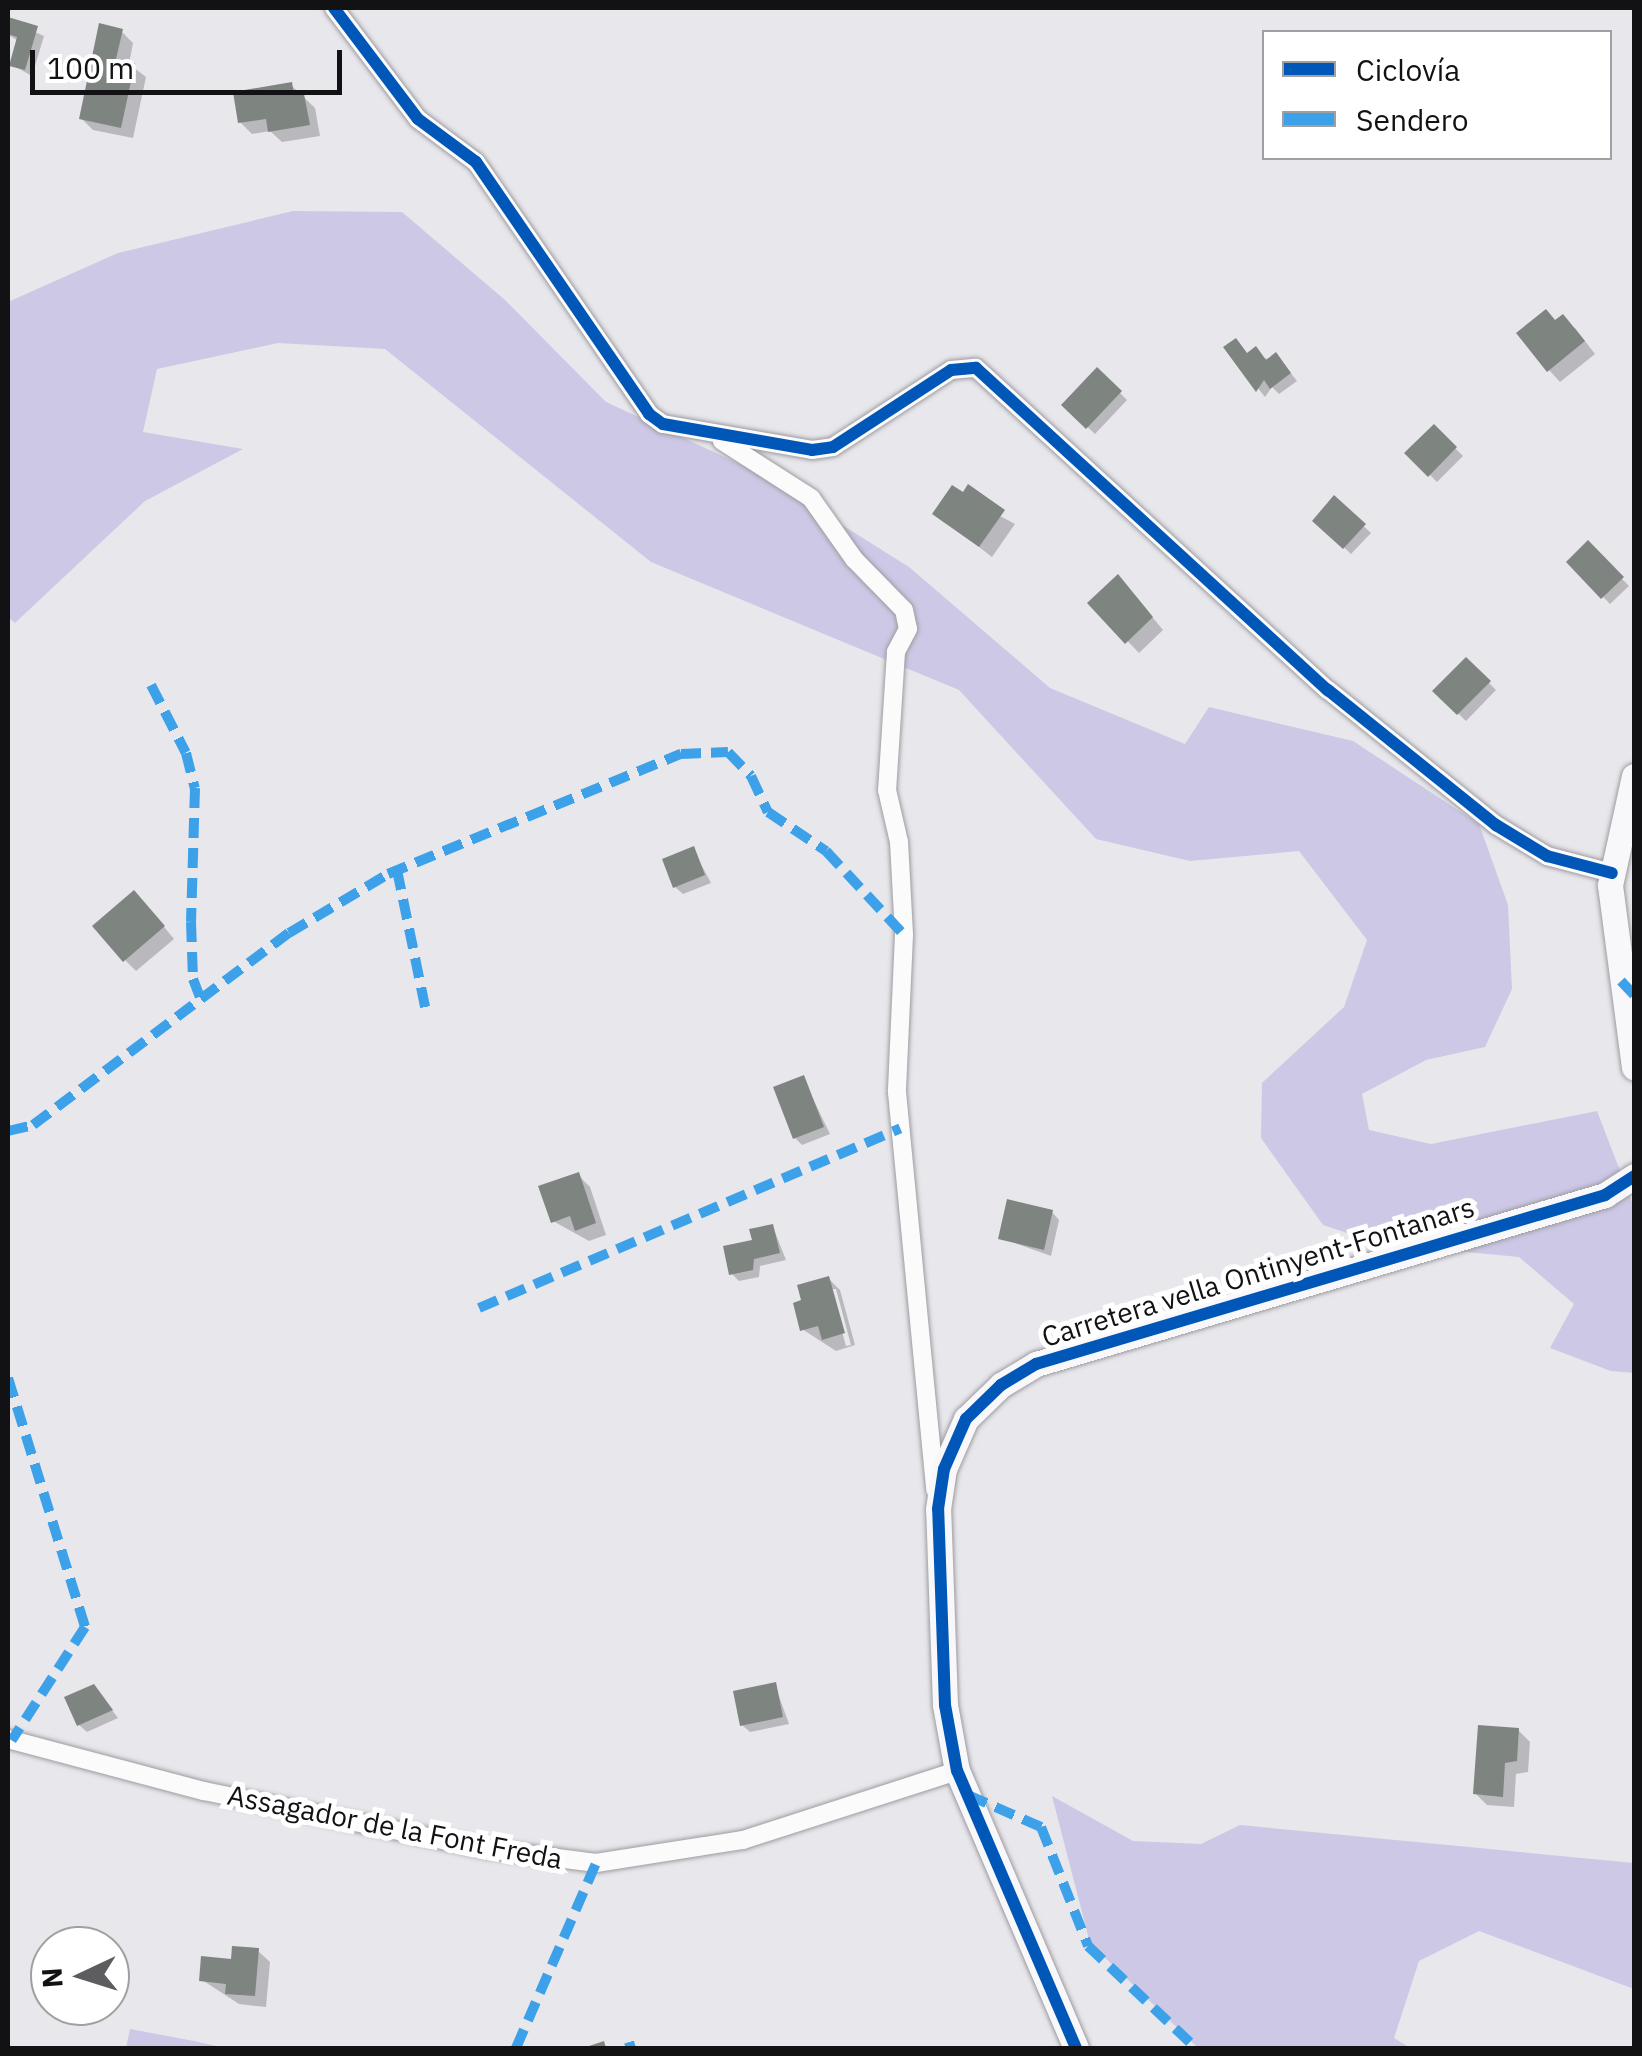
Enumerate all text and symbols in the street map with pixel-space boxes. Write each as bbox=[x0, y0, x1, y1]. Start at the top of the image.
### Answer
scale bar bbox=[35, 30, 348, 92]
legend bbox=[1262, 30, 1612, 160]
text: 100 m bbox=[47, 48, 134, 87]
text: Ciclovía bbox=[1356, 50, 1460, 89]
text: Sendero bbox=[1356, 100, 1468, 139]
street label: Carretera vella Ontinyent-Fontanars bbox=[1038, 1190, 1478, 1354]
street label: Assagador de la Font Freda bbox=[225, 1778, 565, 1876]
north arrow bbox=[30, 1926, 130, 2026]
text: N bbox=[32, 1967, 71, 1989]

